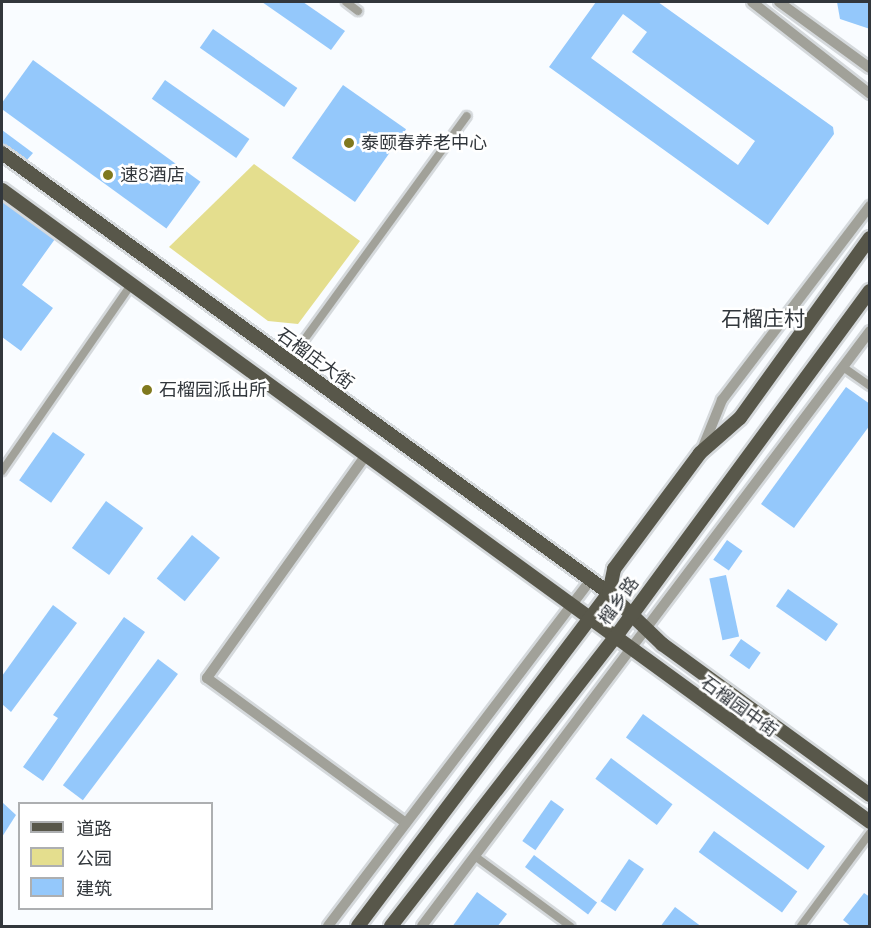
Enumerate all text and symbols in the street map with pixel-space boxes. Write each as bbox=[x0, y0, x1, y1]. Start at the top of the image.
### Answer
place label: 泰颐春养老中心 bbox=[361, 132, 487, 154]
marker: 泰颐春养老中心 bbox=[342, 136, 356, 150]
place label: 速8酒店 bbox=[120, 164, 185, 186]
marker: 速8酒店 bbox=[101, 168, 115, 182]
district label: 石榴庄村 bbox=[721, 306, 805, 332]
street label: 石榴庄大街 bbox=[272, 324, 358, 394]
place label: 石榴园派出所 bbox=[159, 379, 267, 401]
marker: 石榴园派出所 bbox=[140, 383, 154, 397]
street label: 榴乡路 bbox=[594, 573, 644, 629]
street label: 石榴园中街 bbox=[696, 672, 782, 742]
legend bbox=[18, 802, 213, 910]
text: 道路 bbox=[76, 818, 112, 839]
text: 公园 bbox=[76, 848, 112, 869]
text: 建筑 bbox=[76, 878, 112, 899]

